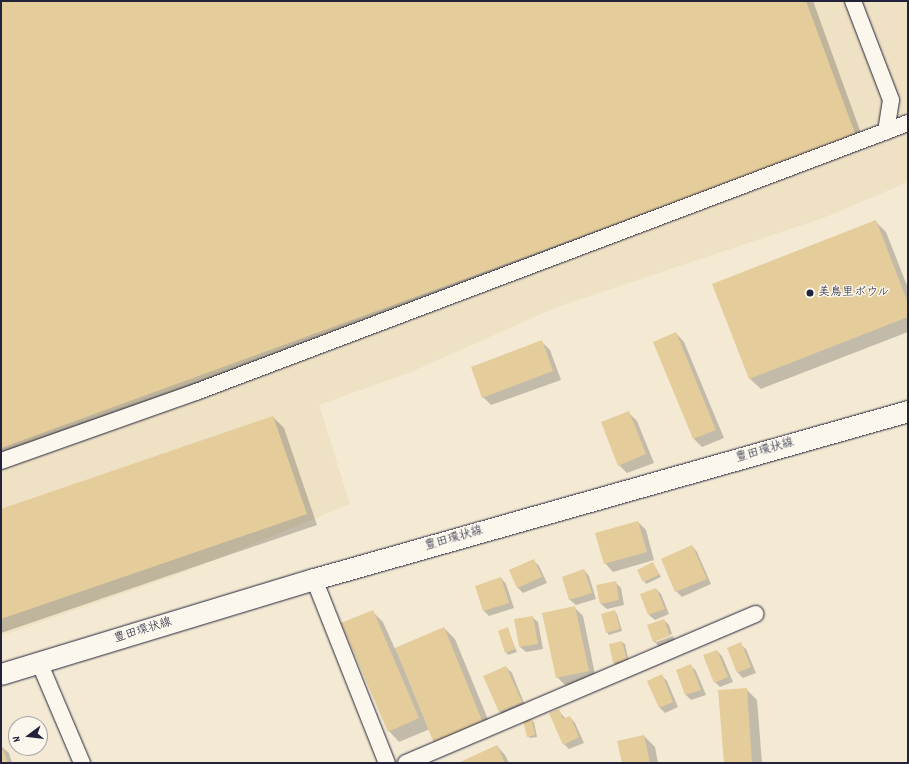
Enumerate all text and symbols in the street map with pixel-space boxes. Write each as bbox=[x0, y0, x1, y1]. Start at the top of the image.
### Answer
place label: 美鳥里ボウル bbox=[818, 286, 890, 300]
marker: 美鳥里ボウル bbox=[805, 288, 815, 298]
street label: 豊田環状線 bbox=[734, 436, 796, 466]
street label: 豊田環状線 bbox=[423, 524, 485, 554]
street label: 豊田環状線 bbox=[112, 615, 174, 647]
north arrow bbox=[8, 716, 48, 756]
text: N bbox=[9, 734, 26, 744]

